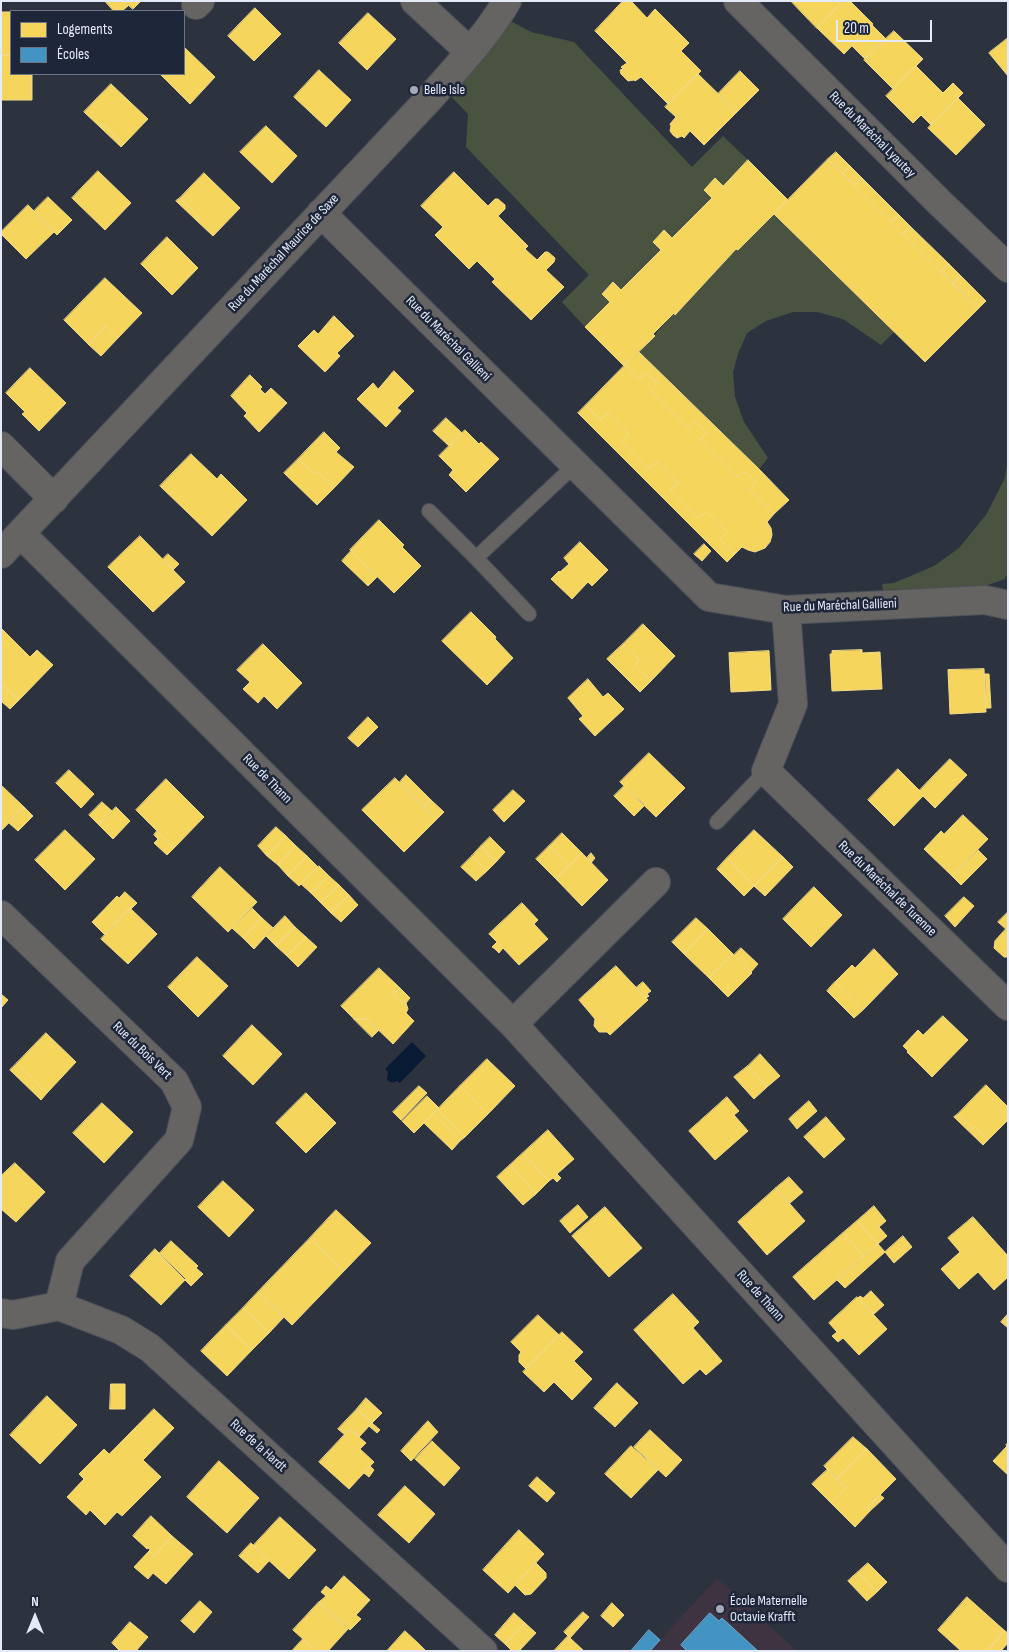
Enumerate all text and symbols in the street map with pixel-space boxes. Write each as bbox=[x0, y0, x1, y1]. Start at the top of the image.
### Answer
legend bbox=[10, 10, 185, 75]
scale bar bbox=[839, 10, 935, 42]
text: 20 m bbox=[844, 19, 869, 38]
text: Logements bbox=[57, 20, 113, 39]
text: Écoles bbox=[57, 45, 89, 64]
place label: Belle Isle bbox=[424, 82, 465, 98]
marker: Belle Isle bbox=[408, 84, 420, 96]
street label: Rue du Maréchal Lyautey bbox=[825, 88, 919, 182]
street label: Rue du Maréchal Maurice de Saxe bbox=[225, 191, 343, 315]
street label: Rue du Maréchal Gallieni bbox=[402, 293, 494, 385]
street label: Rue du Maréchal Gallieni bbox=[783, 596, 897, 616]
street label: Rue de Thann bbox=[239, 751, 295, 807]
street label: Rue du Maréchal de Turenne bbox=[834, 838, 940, 940]
street label: Rue du Bois Vert bbox=[109, 1019, 175, 1083]
street label: Rue de Thann bbox=[733, 1267, 787, 1325]
street label: Rue de la Hardt bbox=[226, 1416, 290, 1476]
north arrow bbox=[10, 1592, 60, 1642]
text: N bbox=[31, 1593, 39, 1610]
place label: École Maternelle Octavie Krafft bbox=[730, 1593, 807, 1625]
marker: École Maternelle Octavie Krafft bbox=[714, 1603, 726, 1615]

